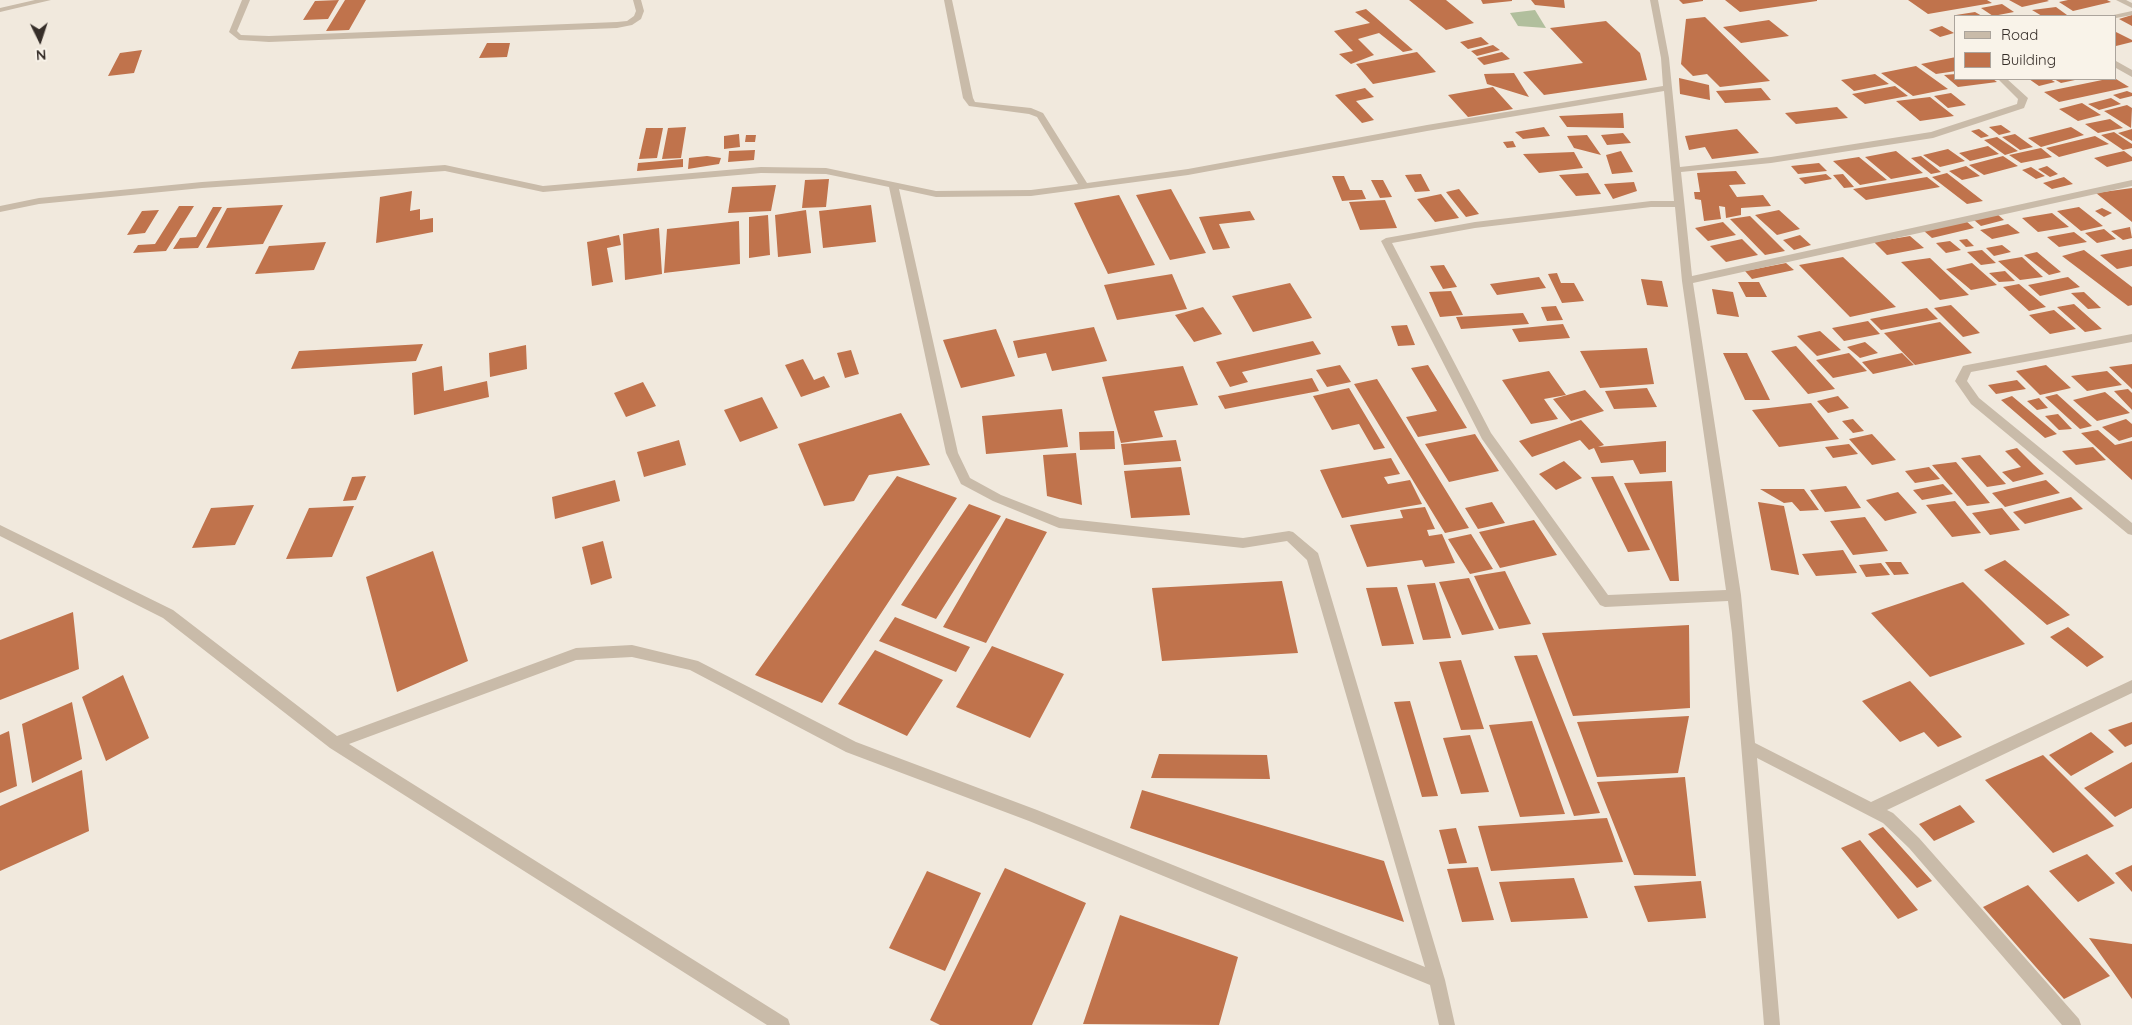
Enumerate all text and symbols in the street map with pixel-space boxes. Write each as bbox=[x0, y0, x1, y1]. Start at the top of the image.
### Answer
north arrow bbox=[15, 15, 65, 65]
legend bbox=[1954, 15, 2117, 80]
text: Road bbox=[2001, 25, 2038, 44]
text: N bbox=[35, 46, 47, 64]
text: Building bbox=[2001, 50, 2056, 69]

